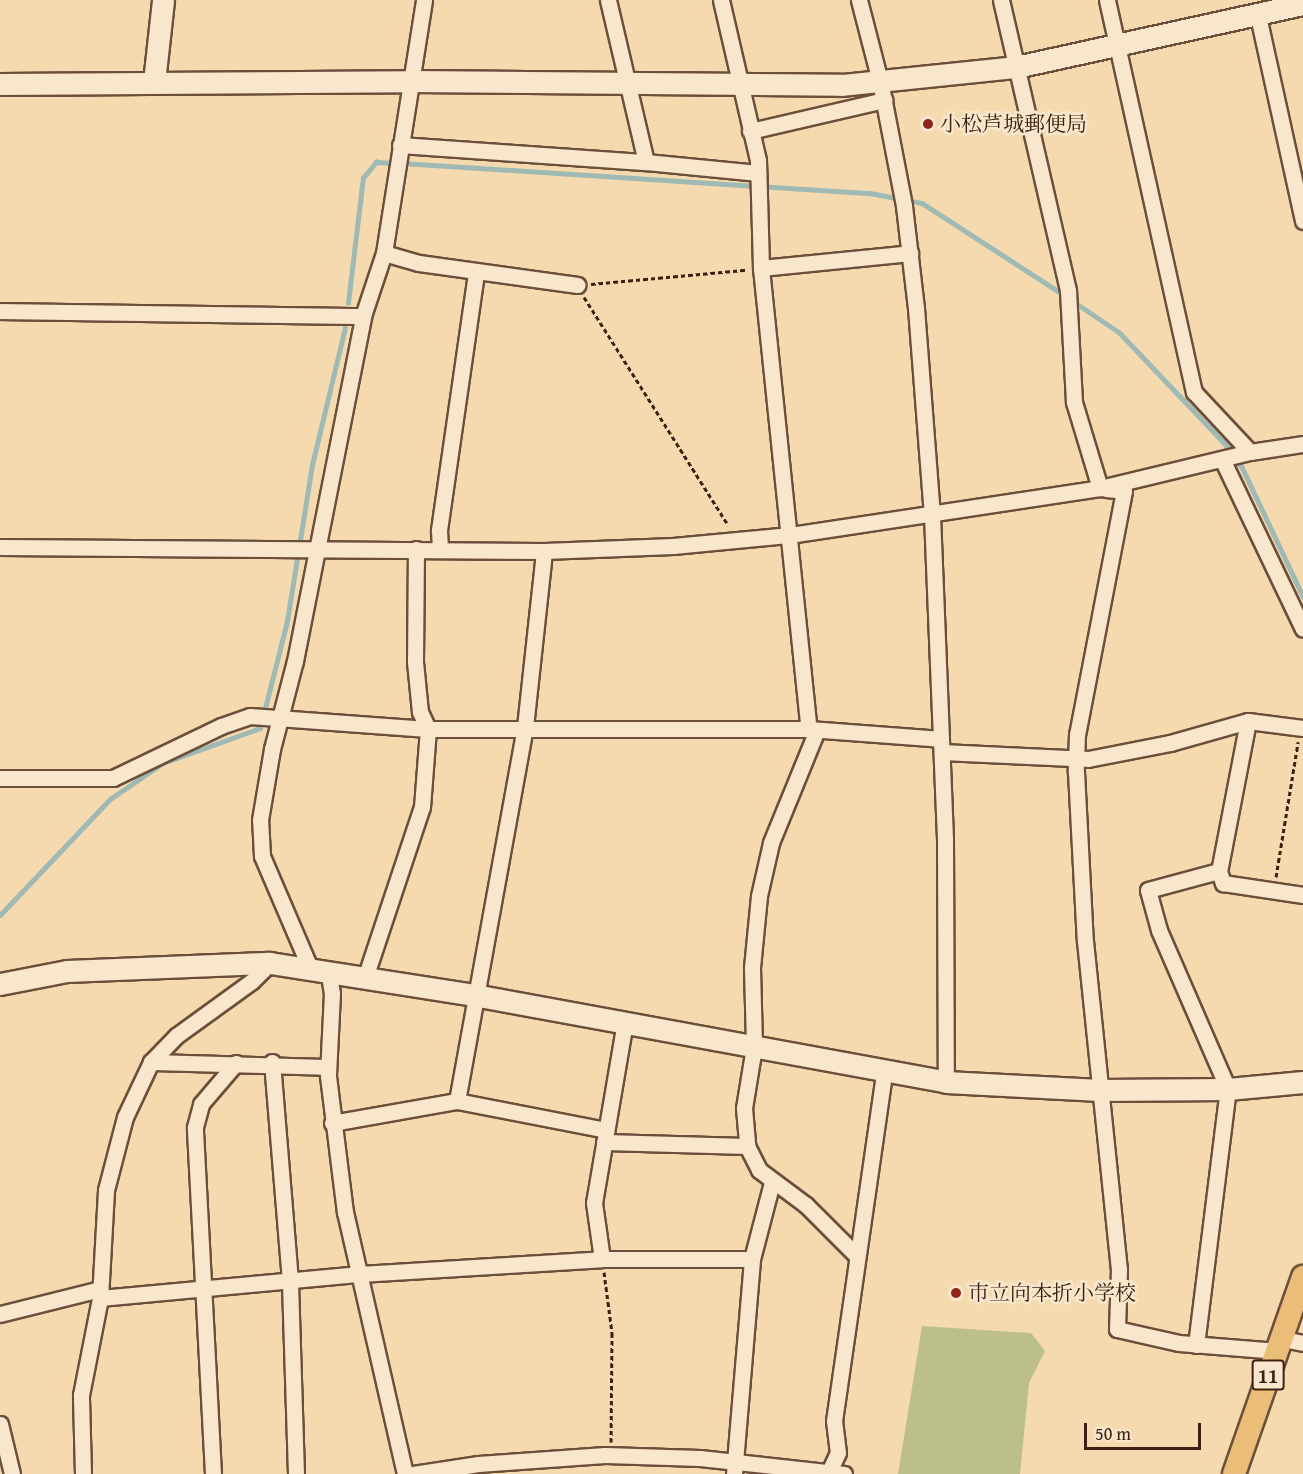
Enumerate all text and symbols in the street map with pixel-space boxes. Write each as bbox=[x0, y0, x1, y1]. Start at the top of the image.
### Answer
place label: 小松芦城郵便局 bbox=[940, 111, 1087, 137]
marker: 小松芦城郵便局 bbox=[921, 117, 935, 131]
place label: 市立向本折小学校 bbox=[968, 1280, 1136, 1306]
marker: 市立向本折小学校 bbox=[949, 1286, 963, 1300]
road number: 11 bbox=[1252, 1358, 1284, 1392]
scale bar bbox=[1087, 1411, 1204, 1449]
text: 50 m bbox=[1095, 1420, 1131, 1447]

